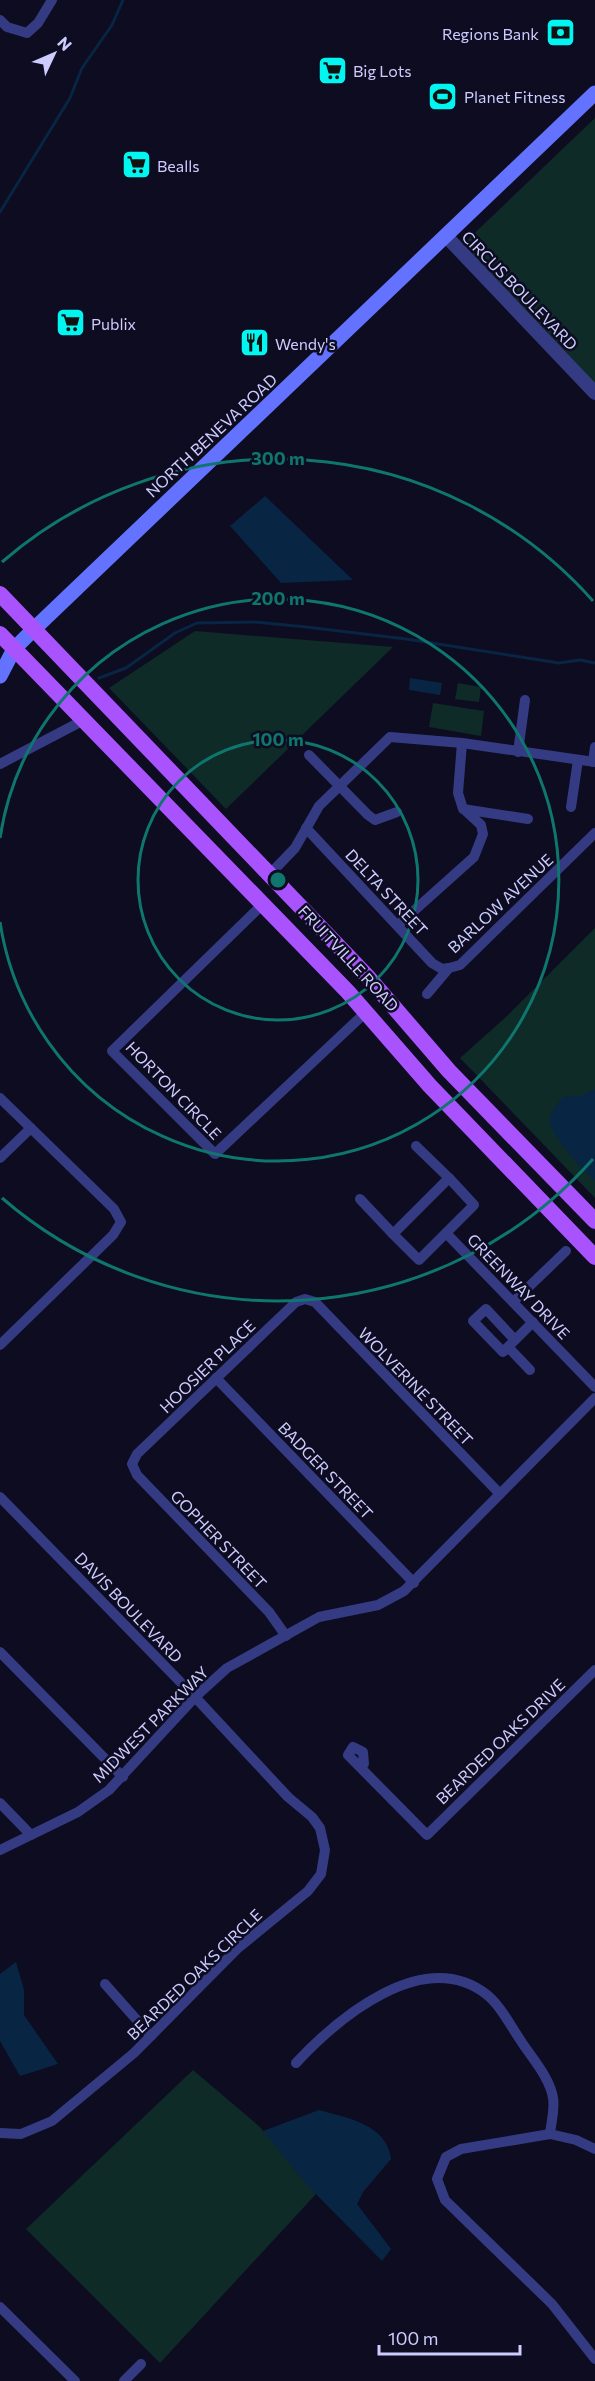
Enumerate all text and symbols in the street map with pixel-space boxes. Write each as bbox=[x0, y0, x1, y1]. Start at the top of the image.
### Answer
bank icon: Regions Bank bbox=[544, 17, 576, 49]
north arrow bbox=[24, 24, 84, 84]
place label: Regions Bank bbox=[442, 24, 539, 43]
text: N bbox=[54, 32, 76, 54]
supermarket icon: Big Lots bbox=[316, 54, 348, 86]
place label: Big Lots bbox=[353, 61, 412, 80]
sports icon: Planet Fitness bbox=[427, 80, 459, 112]
place label: Planet Fitness bbox=[464, 87, 566, 106]
supermarket icon: Bealls bbox=[120, 149, 152, 181]
place label: Bealls bbox=[157, 156, 200, 175]
street label: CIRCUS BOULEVARD bbox=[458, 227, 582, 353]
supermarket icon: Publix bbox=[54, 307, 86, 339]
place label: Publix bbox=[91, 314, 137, 333]
restaurant icon: Wendy's bbox=[238, 327, 270, 359]
place label: Wendy's bbox=[275, 334, 336, 353]
street label: NORTH BENEVA ROAD bbox=[142, 369, 280, 501]
text: 300 m bbox=[251, 447, 305, 469]
text: 200 m bbox=[251, 587, 305, 609]
text: 100 m bbox=[252, 728, 304, 750]
street label: DELTA STREET bbox=[342, 845, 432, 939]
street label: BARLOW AVENUE bbox=[444, 849, 556, 957]
centre of rings bbox=[268, 870, 288, 890]
street label: FRUITVILLE ROAD bbox=[295, 901, 403, 1015]
street label: HORTON CIRCLE bbox=[122, 1037, 226, 1143]
street label: GREENWAY DRIVE bbox=[464, 1229, 574, 1343]
street label: HOOSIER PLACE bbox=[155, 1316, 259, 1416]
street label: WOLVERINE STREET bbox=[355, 1323, 477, 1449]
street label: BADGER STREET bbox=[275, 1418, 377, 1522]
street label: GOPHER STREET bbox=[167, 1486, 271, 1592]
street label: DAVIS BOULEVARD bbox=[71, 1548, 187, 1666]
street label: MIDWEST PARKWAY bbox=[88, 1662, 212, 1786]
street label: BEARDED OAKS DRIVE bbox=[432, 1674, 568, 1808]
street label: BEARDED OAKS CIRCLE bbox=[123, 1905, 265, 2043]
scale bar bbox=[379, 2318, 520, 2356]
text: 100 m bbox=[388, 2327, 438, 2349]

